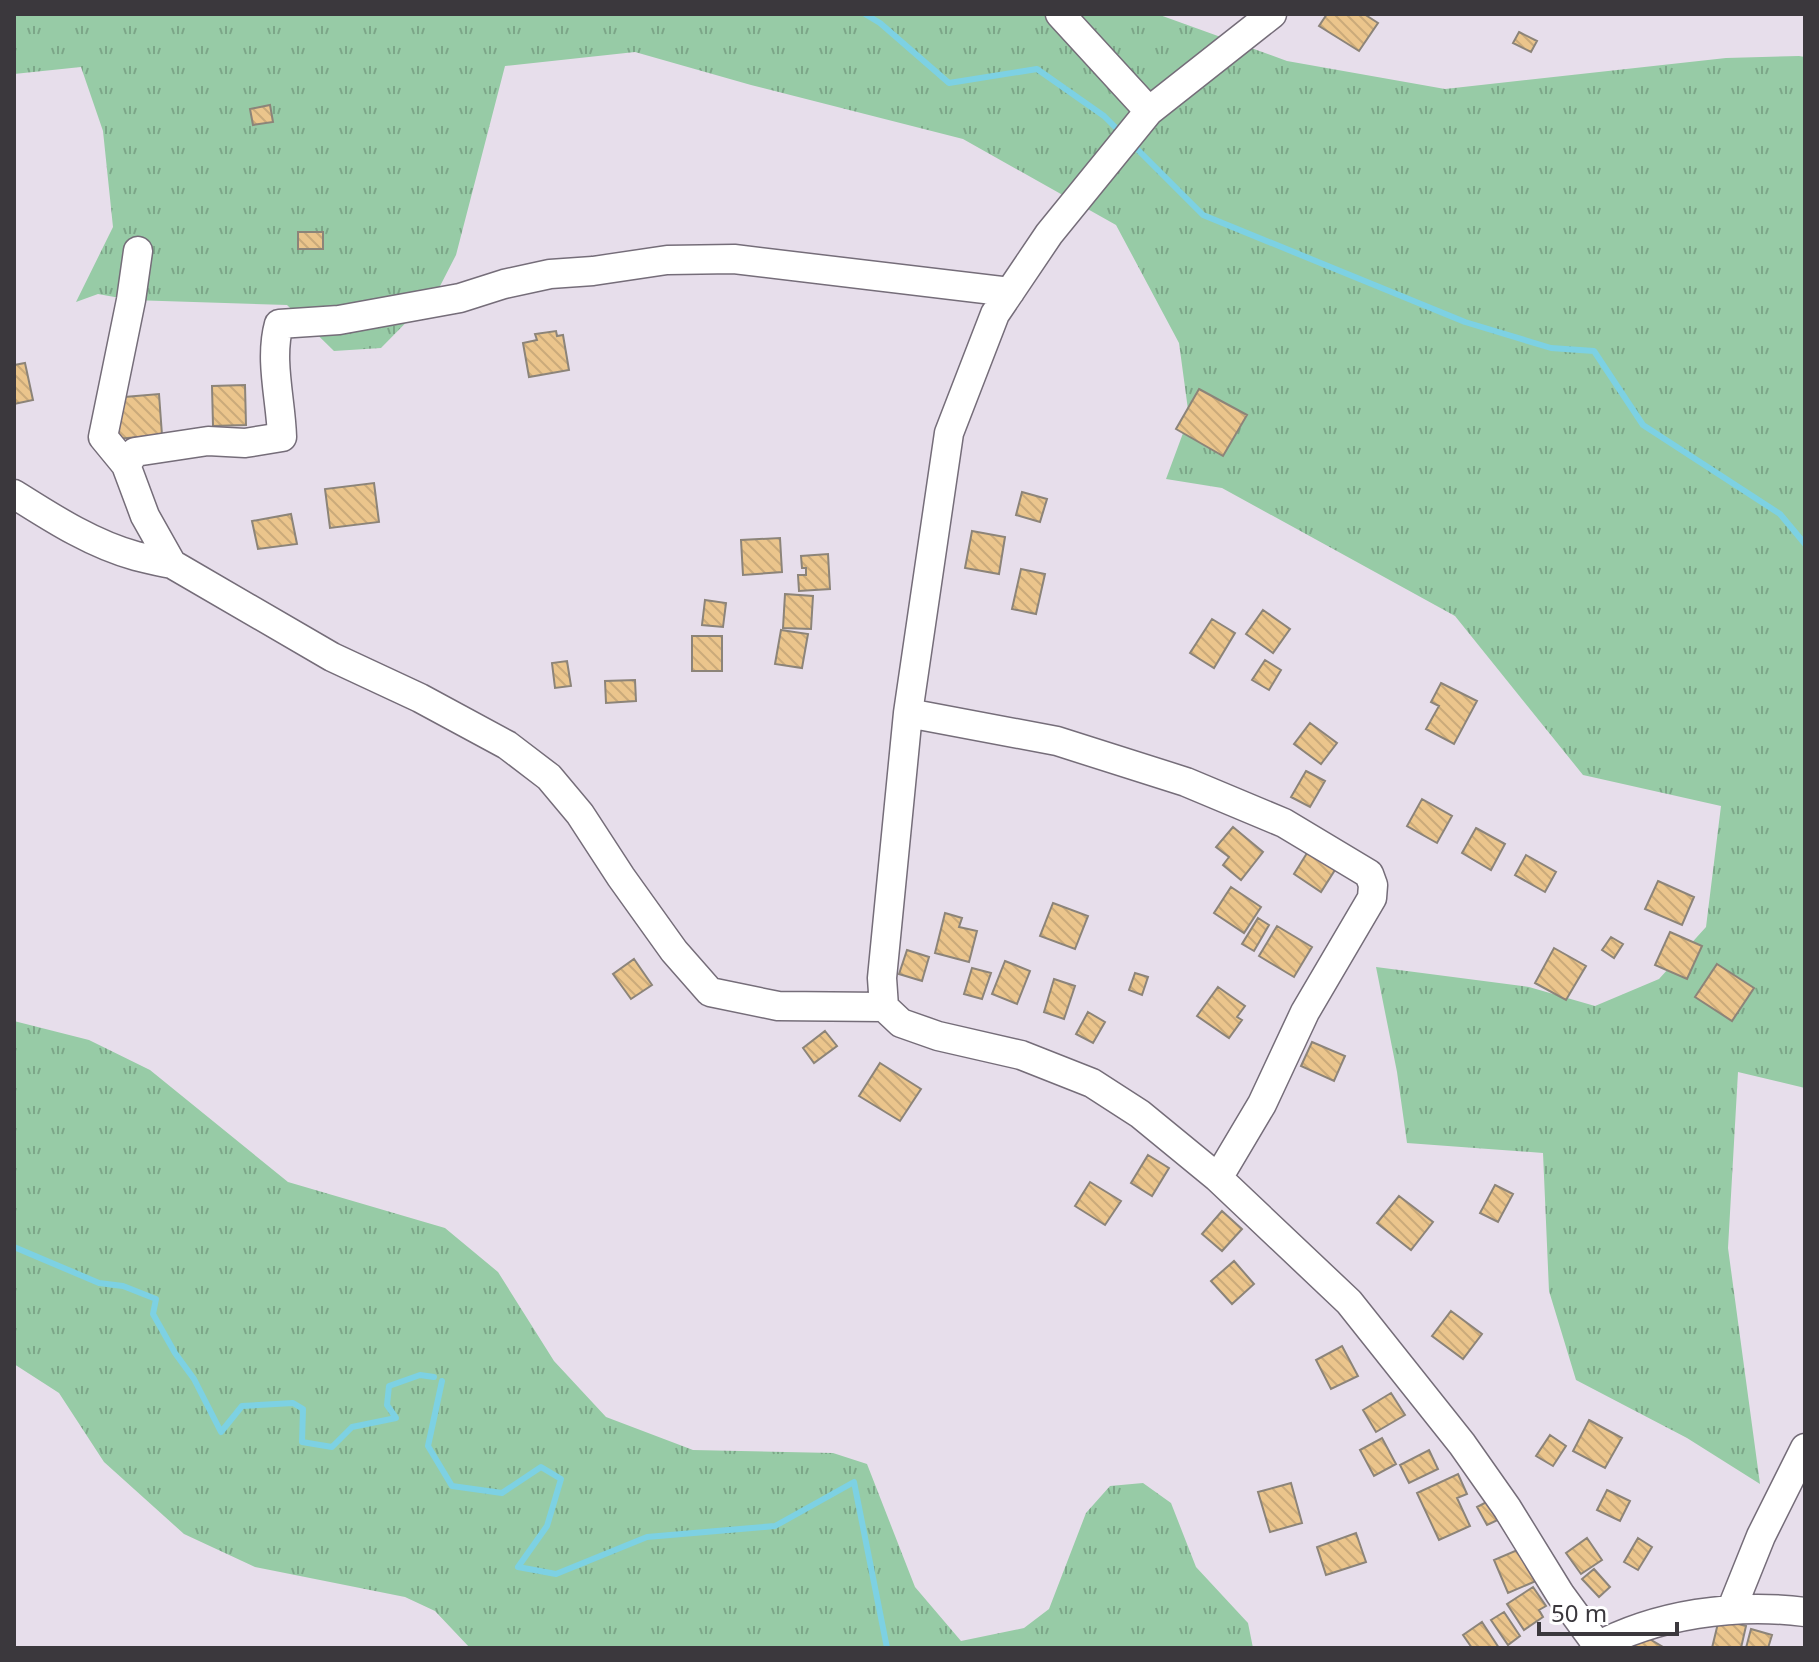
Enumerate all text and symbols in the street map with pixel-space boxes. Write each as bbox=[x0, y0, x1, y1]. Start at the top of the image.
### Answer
scale bar bbox=[1539, 1586, 1677, 1636]
text: 50 m bbox=[1551, 1596, 1607, 1629]

